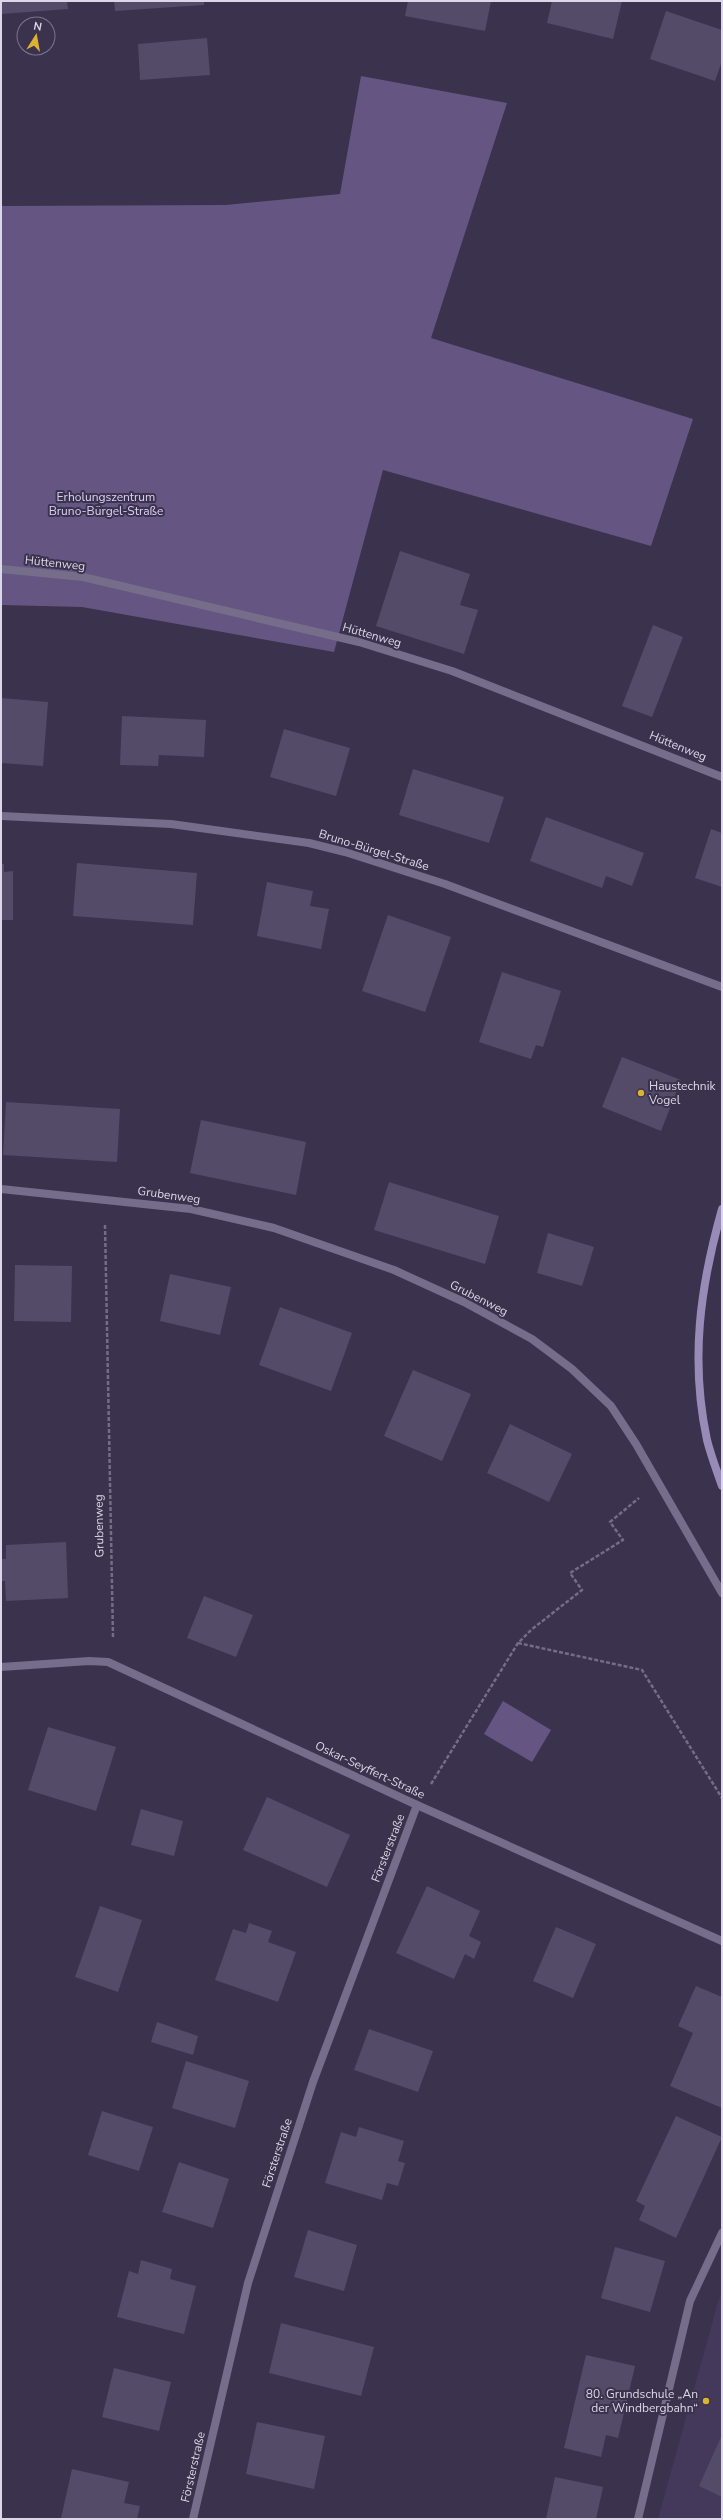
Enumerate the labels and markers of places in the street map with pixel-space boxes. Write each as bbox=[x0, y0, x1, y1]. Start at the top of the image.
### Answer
place label: Haustechnik Vogel bbox=[648, 1078, 716, 1108]
marker: Haustechnik Vogel bbox=[636, 1088, 646, 1098]
place label: 80. Grundschule „An der Windbergbahn“ bbox=[586, 2386, 698, 2416]
marker: 80. Grundschule „An der Windbergbahn“ bbox=[701, 2396, 711, 2406]

